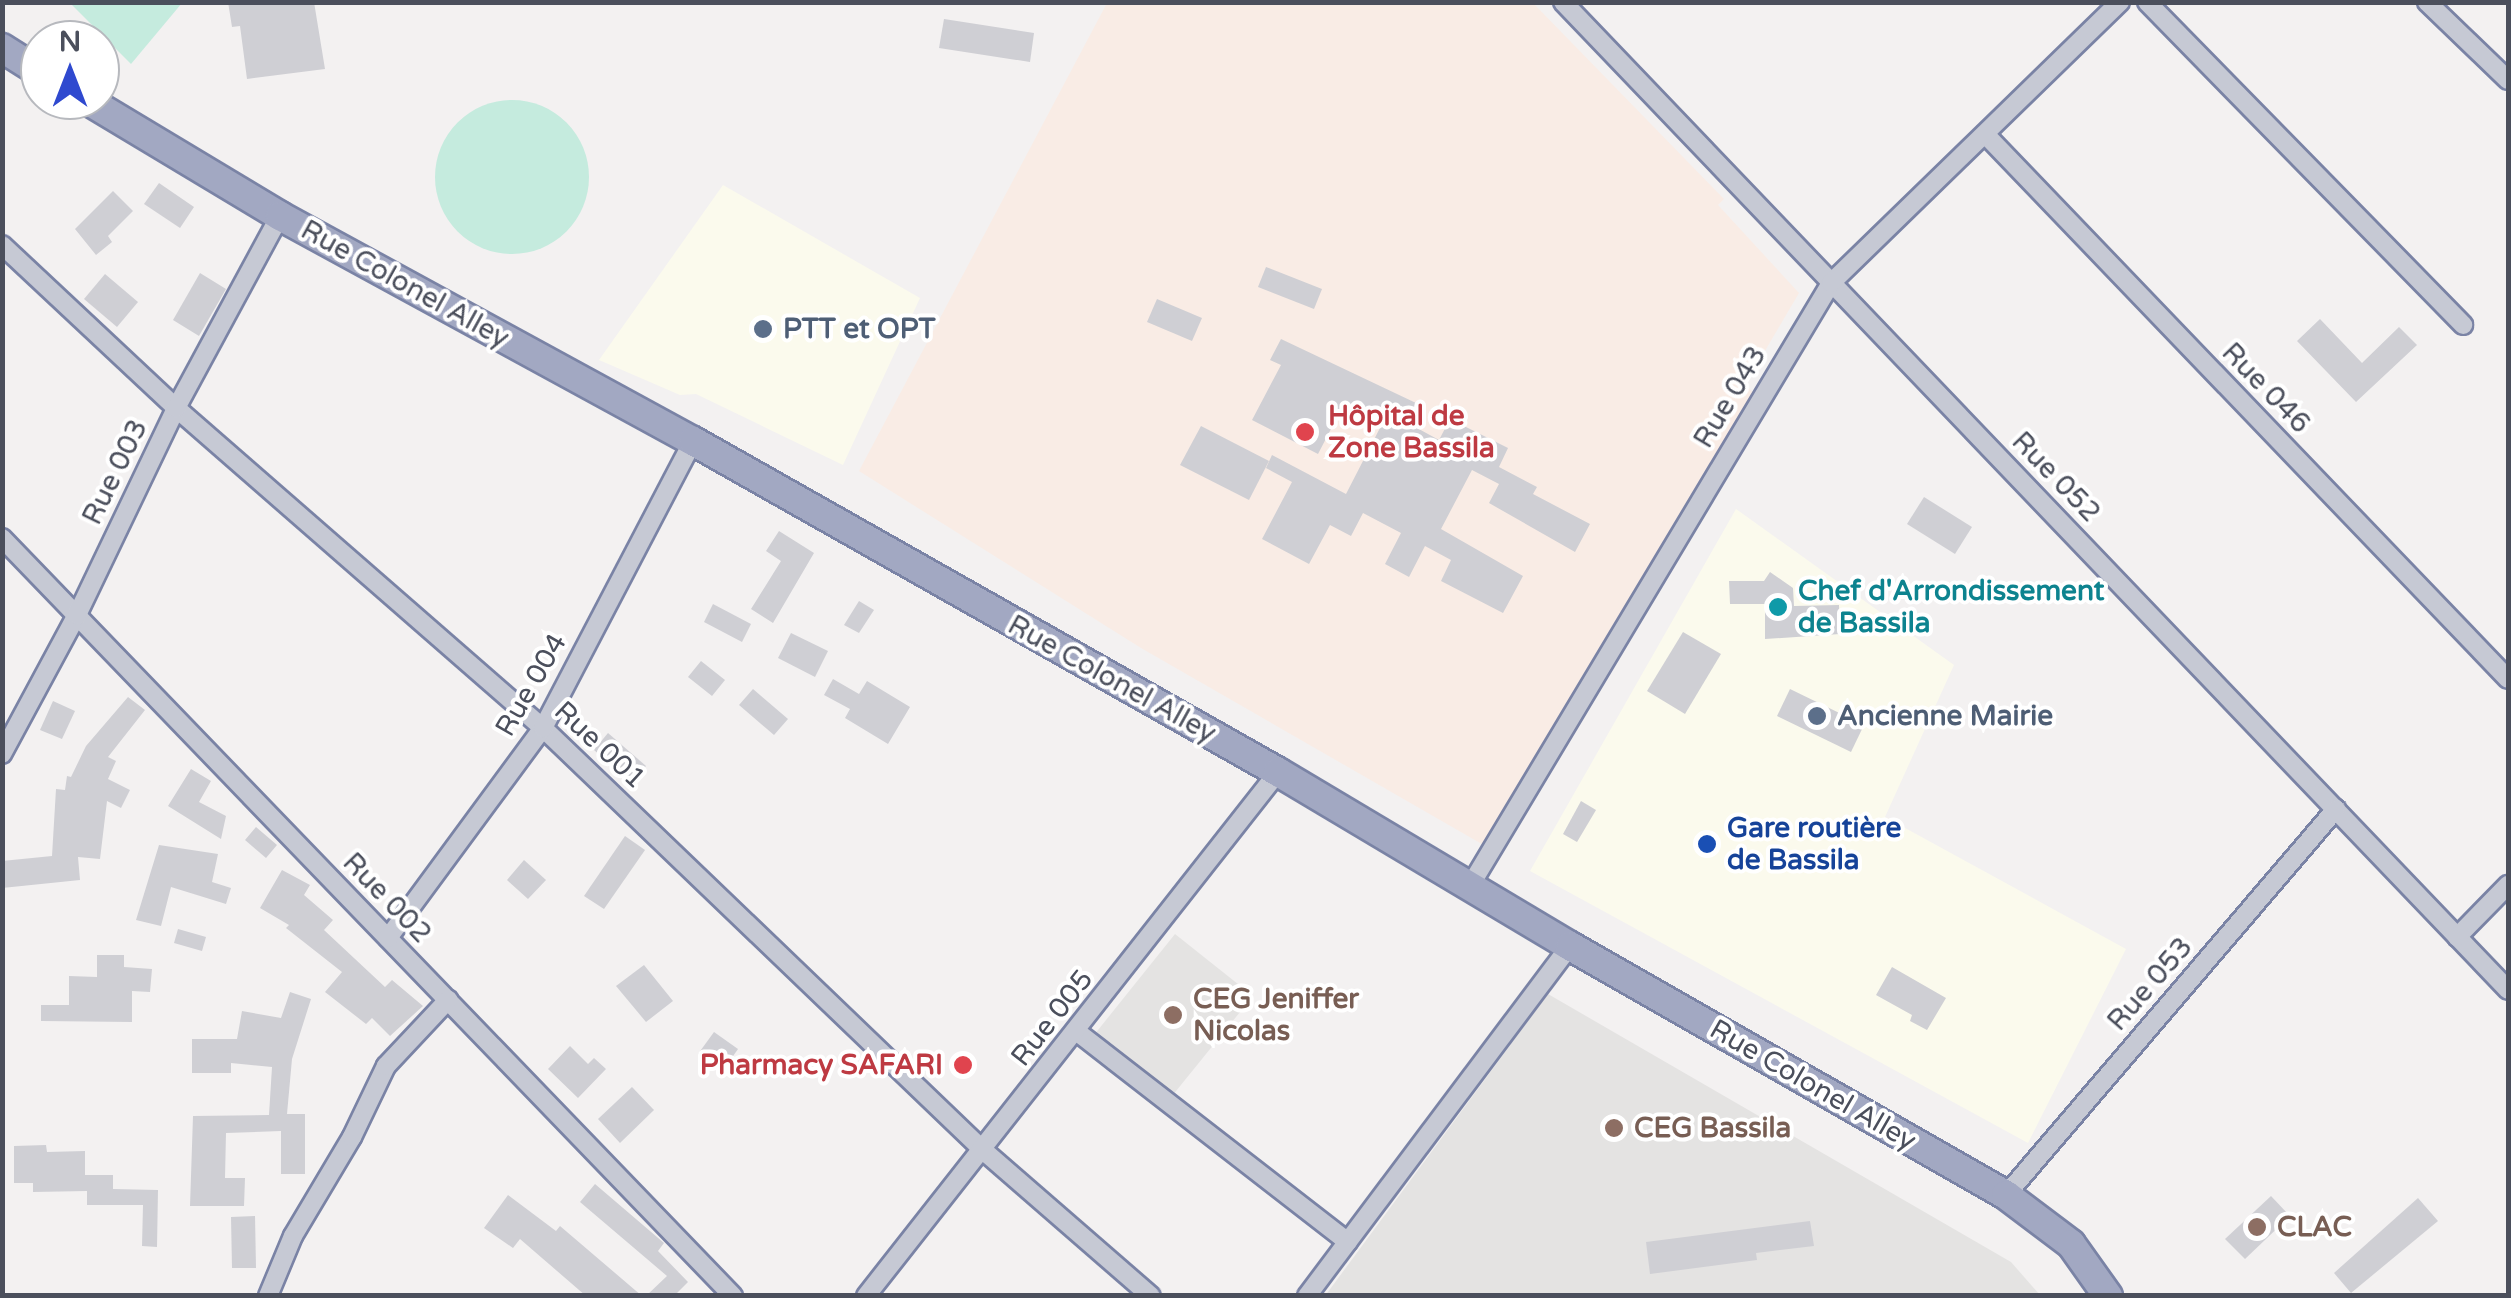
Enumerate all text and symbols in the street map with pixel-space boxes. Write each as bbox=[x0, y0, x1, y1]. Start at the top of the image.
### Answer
north arrow bbox=[20, 20, 120, 120]
text: N bbox=[59, 25, 81, 59]
street label: Rue Colonel Alley bbox=[295, 213, 515, 355]
place label: PTT et OPT bbox=[783, 312, 936, 346]
marker: PTT et OPT bbox=[752, 318, 774, 340]
street label: Rue 046 bbox=[2215, 336, 2317, 440]
street label: Rue 043 bbox=[1687, 340, 1773, 454]
place label: Hôpital de Zone Bassila bbox=[1328, 399, 1495, 465]
street label: Rue 003 bbox=[75, 414, 155, 530]
marker: Hôpital de Zone Bassila bbox=[1292, 419, 1318, 445]
street label: Rue 052 bbox=[2005, 425, 2107, 529]
place label: Chef d'Arrondissement de Bassila bbox=[1798, 574, 2104, 640]
marker: Chef d'Arrondissement de Bassila bbox=[1767, 596, 1789, 618]
street label: Rue Colonel Alley bbox=[1002, 608, 1222, 750]
street label: Rue 004 bbox=[488, 628, 574, 742]
street label: Rue 001 bbox=[547, 694, 653, 796]
place label: Ancienne Mairie bbox=[1837, 699, 2053, 733]
marker: Ancienne Mairie bbox=[1806, 705, 1828, 727]
place label: Gare routière de Bassila bbox=[1727, 811, 1901, 877]
marker: Gare routière de Bassila bbox=[1696, 833, 1718, 855]
street label: Rue 002 bbox=[336, 846, 438, 950]
street label: Rue 053 bbox=[2100, 930, 2200, 1038]
street label: Rue 005 bbox=[1004, 963, 1100, 1073]
place label: CEG Jeniffer Nicolas bbox=[1193, 982, 1359, 1048]
marker: CEG Jeniffer Nicolas bbox=[1162, 1004, 1184, 1026]
street label: Rue Colonel Alley bbox=[1704, 1012, 1922, 1158]
place label: Pharmacy SAFARI bbox=[700, 1048, 943, 1082]
marker: Pharmacy SAFARI bbox=[952, 1054, 974, 1076]
place label: CEG Bassila bbox=[1634, 1111, 1791, 1145]
marker: CEG Bassila bbox=[1603, 1117, 1625, 1139]
place label: CLAC bbox=[2277, 1210, 2352, 1244]
marker: CLAC bbox=[2246, 1216, 2268, 1238]

